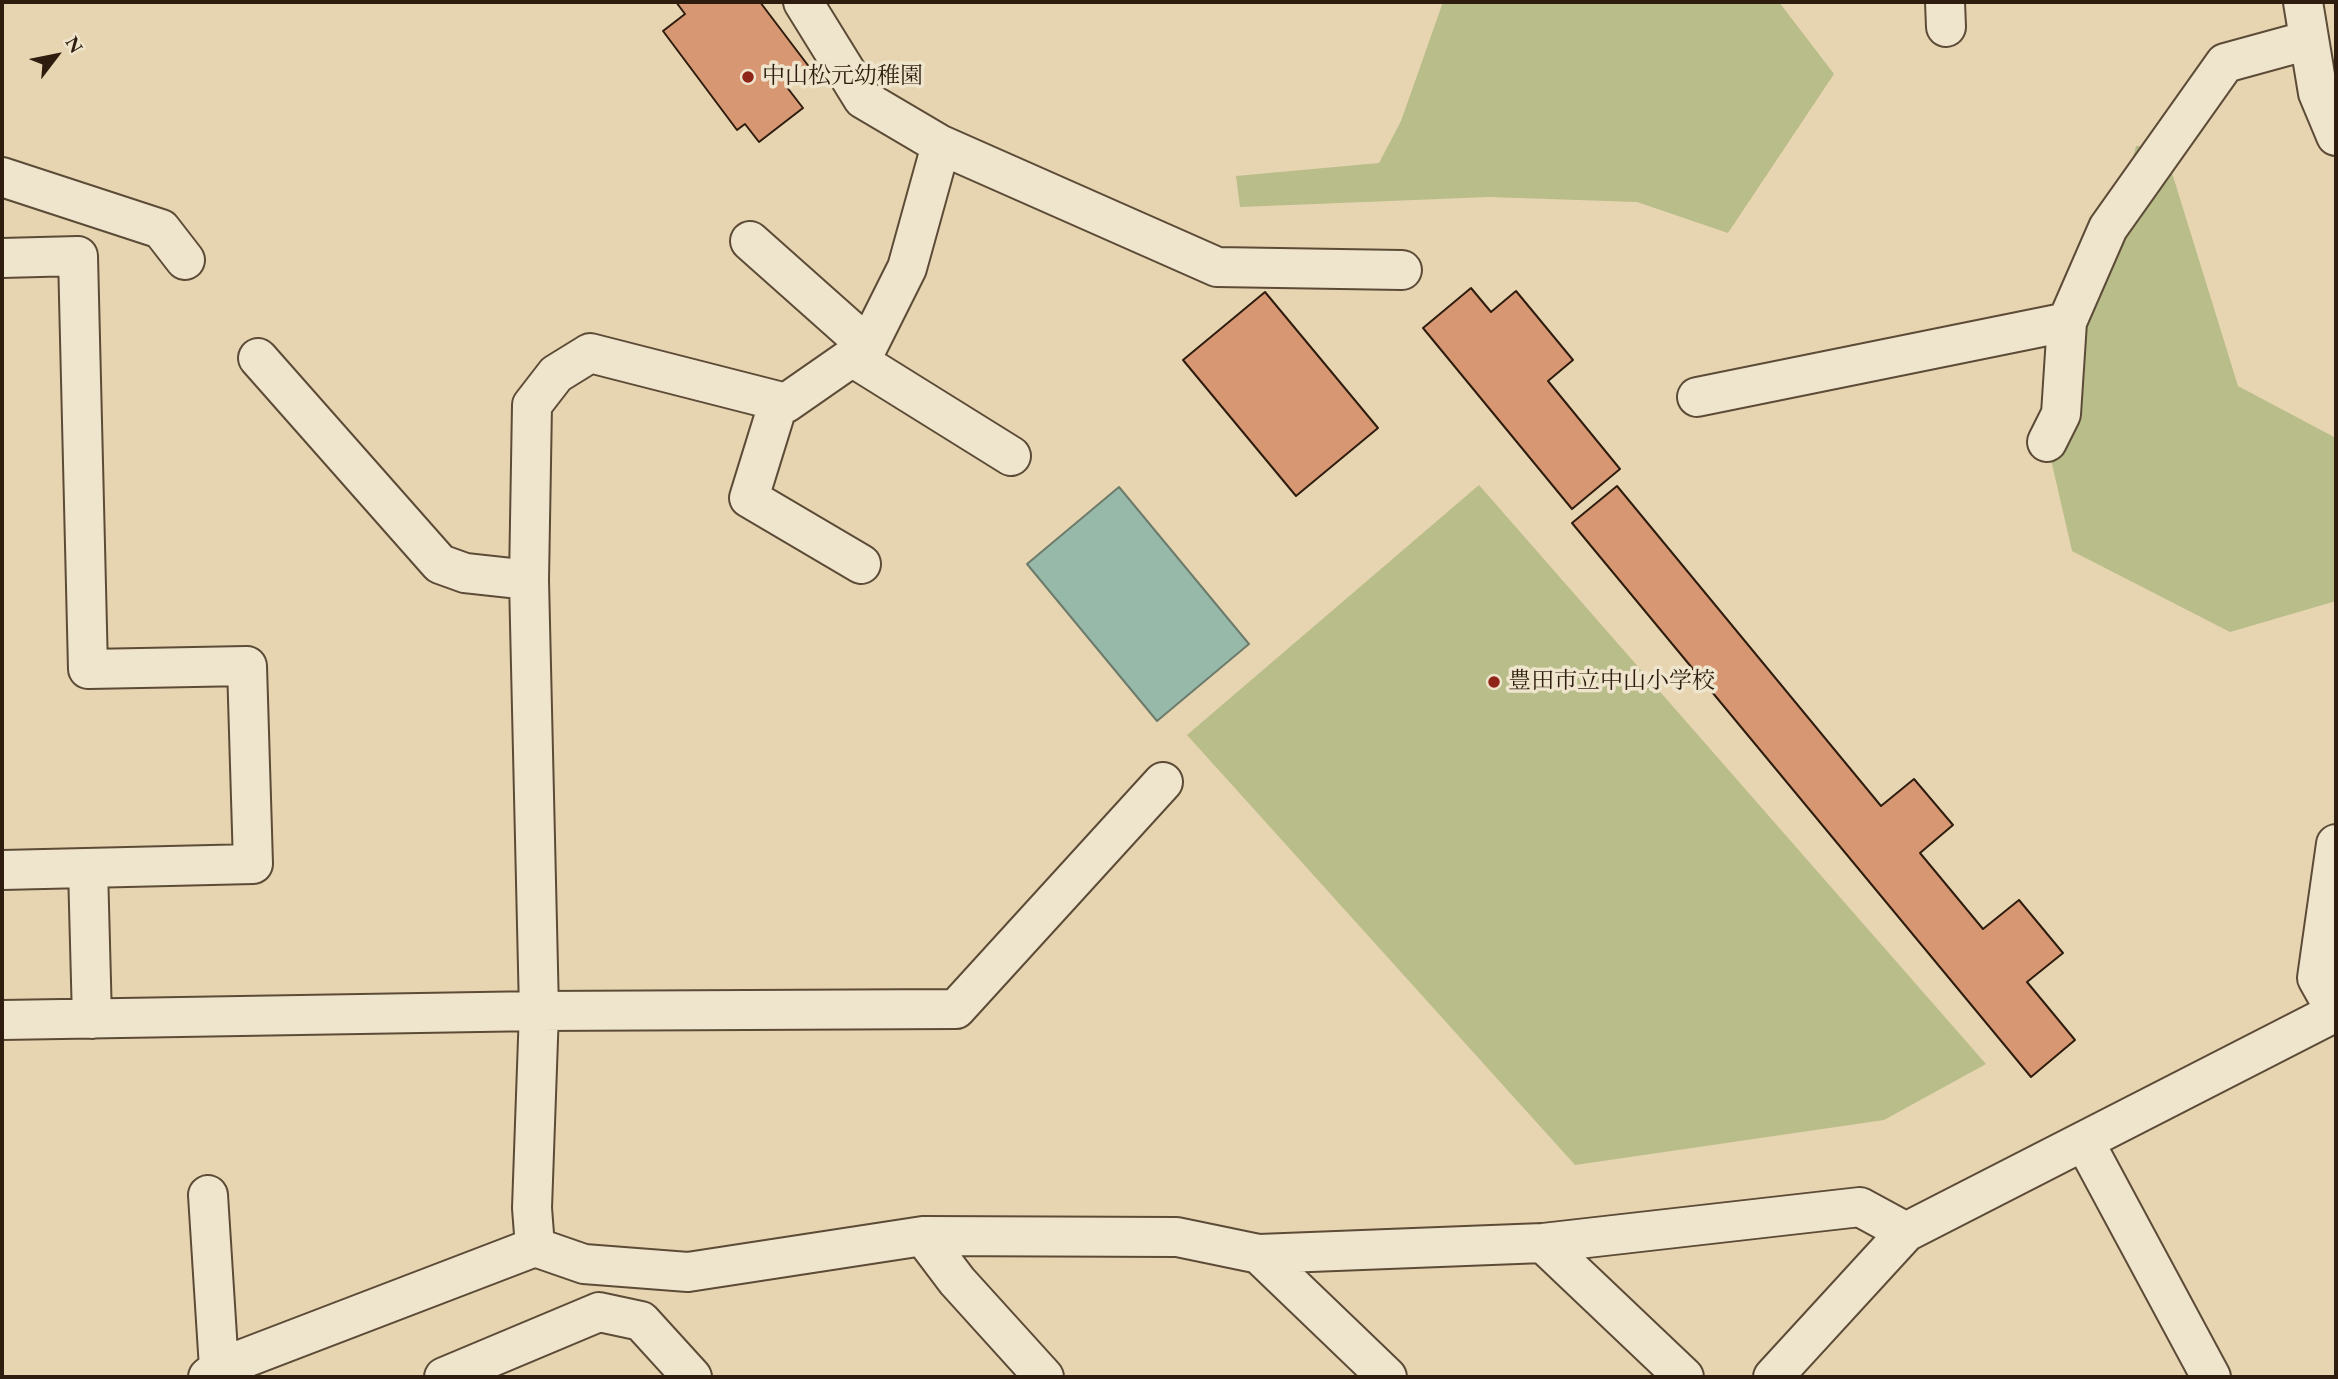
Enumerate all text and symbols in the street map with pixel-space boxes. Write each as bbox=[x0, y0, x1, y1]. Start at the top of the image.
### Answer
north arrow bbox=[21, 21, 91, 91]
text: N bbox=[60, 31, 89, 58]
place label: 中山松元幼稚園 bbox=[762, 63, 923, 91]
marker: 中山松元幼稚園 bbox=[740, 69, 756, 85]
place label: 豊田市立中山小学校 bbox=[1508, 668, 1715, 696]
marker: 豊田市立中山小学校 bbox=[1486, 674, 1502, 690]

